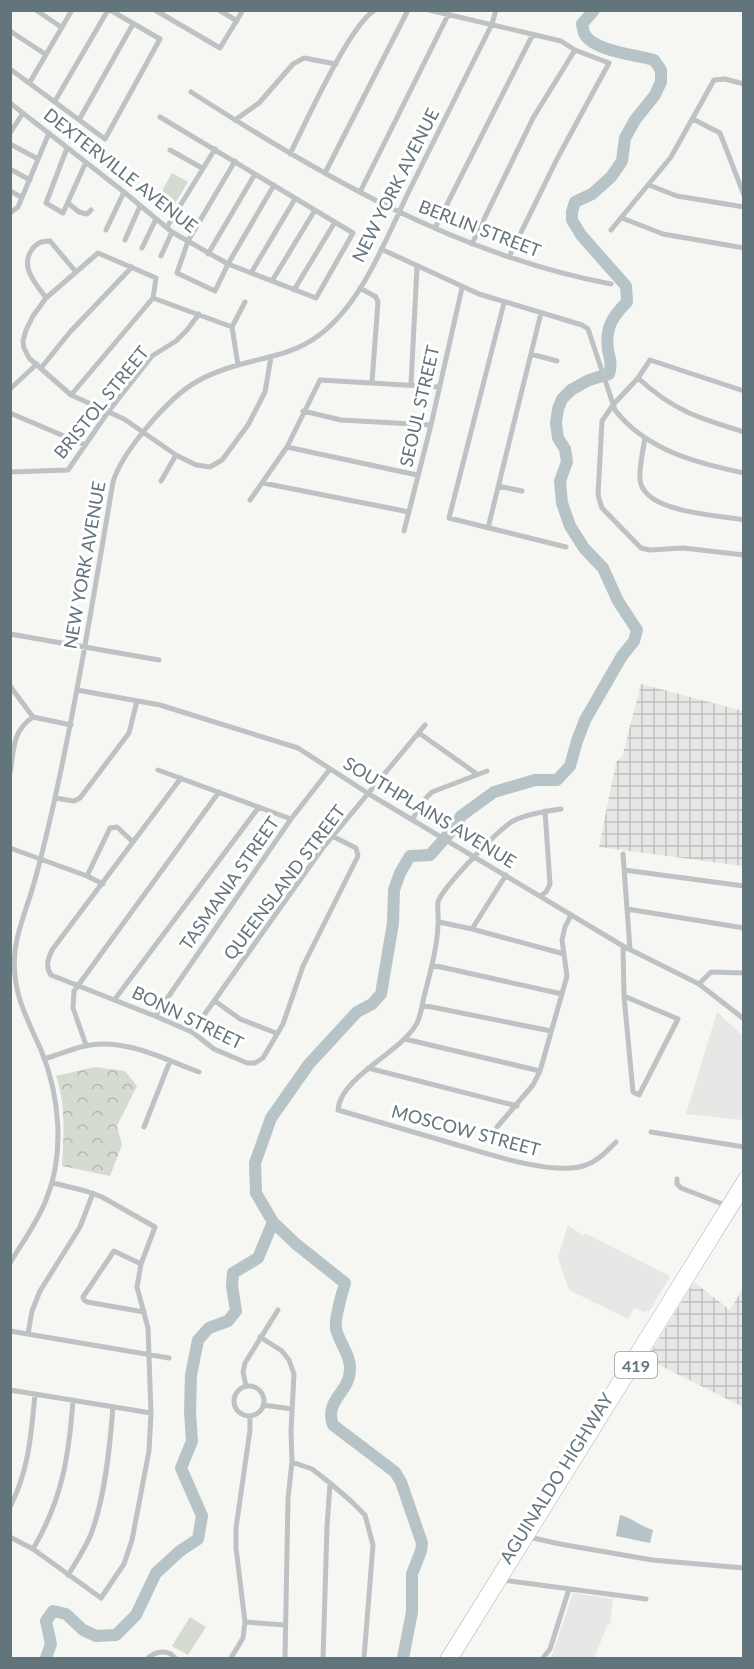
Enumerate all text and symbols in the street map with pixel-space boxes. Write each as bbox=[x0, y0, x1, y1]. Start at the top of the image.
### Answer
street label: DEXTERVILLE AVENUE bbox=[40, 103, 202, 237]
street label: NEW YORK AVENUE bbox=[347, 104, 443, 266]
street label: BERLIN STREET bbox=[416, 195, 545, 262]
street label: BRISTOL STREET bbox=[49, 341, 153, 463]
street label: SEOUL STREET bbox=[394, 343, 444, 469]
street label: NEW YORK AVENUE bbox=[58, 479, 110, 651]
street label: SOUTHPLAINS AVENUE bbox=[340, 752, 520, 872]
street label: QUEENSLAND STREET bbox=[218, 800, 350, 964]
street label: TASMANIA STREET bbox=[175, 812, 284, 954]
street label: BONN STREET bbox=[129, 981, 248, 1054]
street label: MOSCOW STREET bbox=[389, 1100, 543, 1161]
road number: 419 bbox=[615, 1352, 657, 1378]
street label: AGUINALDO HIGHWAY bbox=[495, 1388, 618, 1567]

